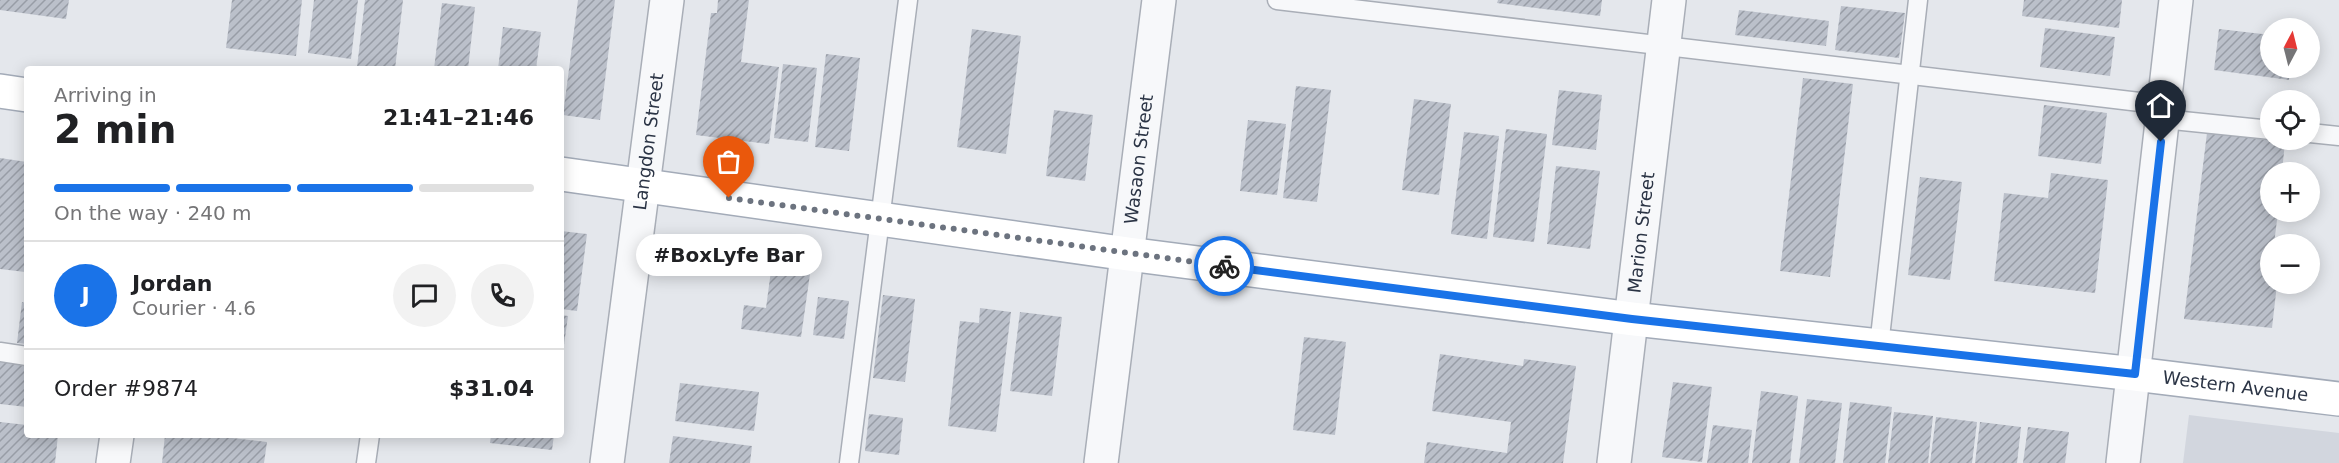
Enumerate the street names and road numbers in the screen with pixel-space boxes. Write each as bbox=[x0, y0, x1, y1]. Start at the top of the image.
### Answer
street label: Langdon Street bbox=[629, 72, 667, 212]
street label: Wasaon Street bbox=[1120, 93, 1157, 226]
street label: Marion Street bbox=[1623, 171, 1658, 294]
street label: Western Avenue bbox=[2162, 366, 2310, 405]

